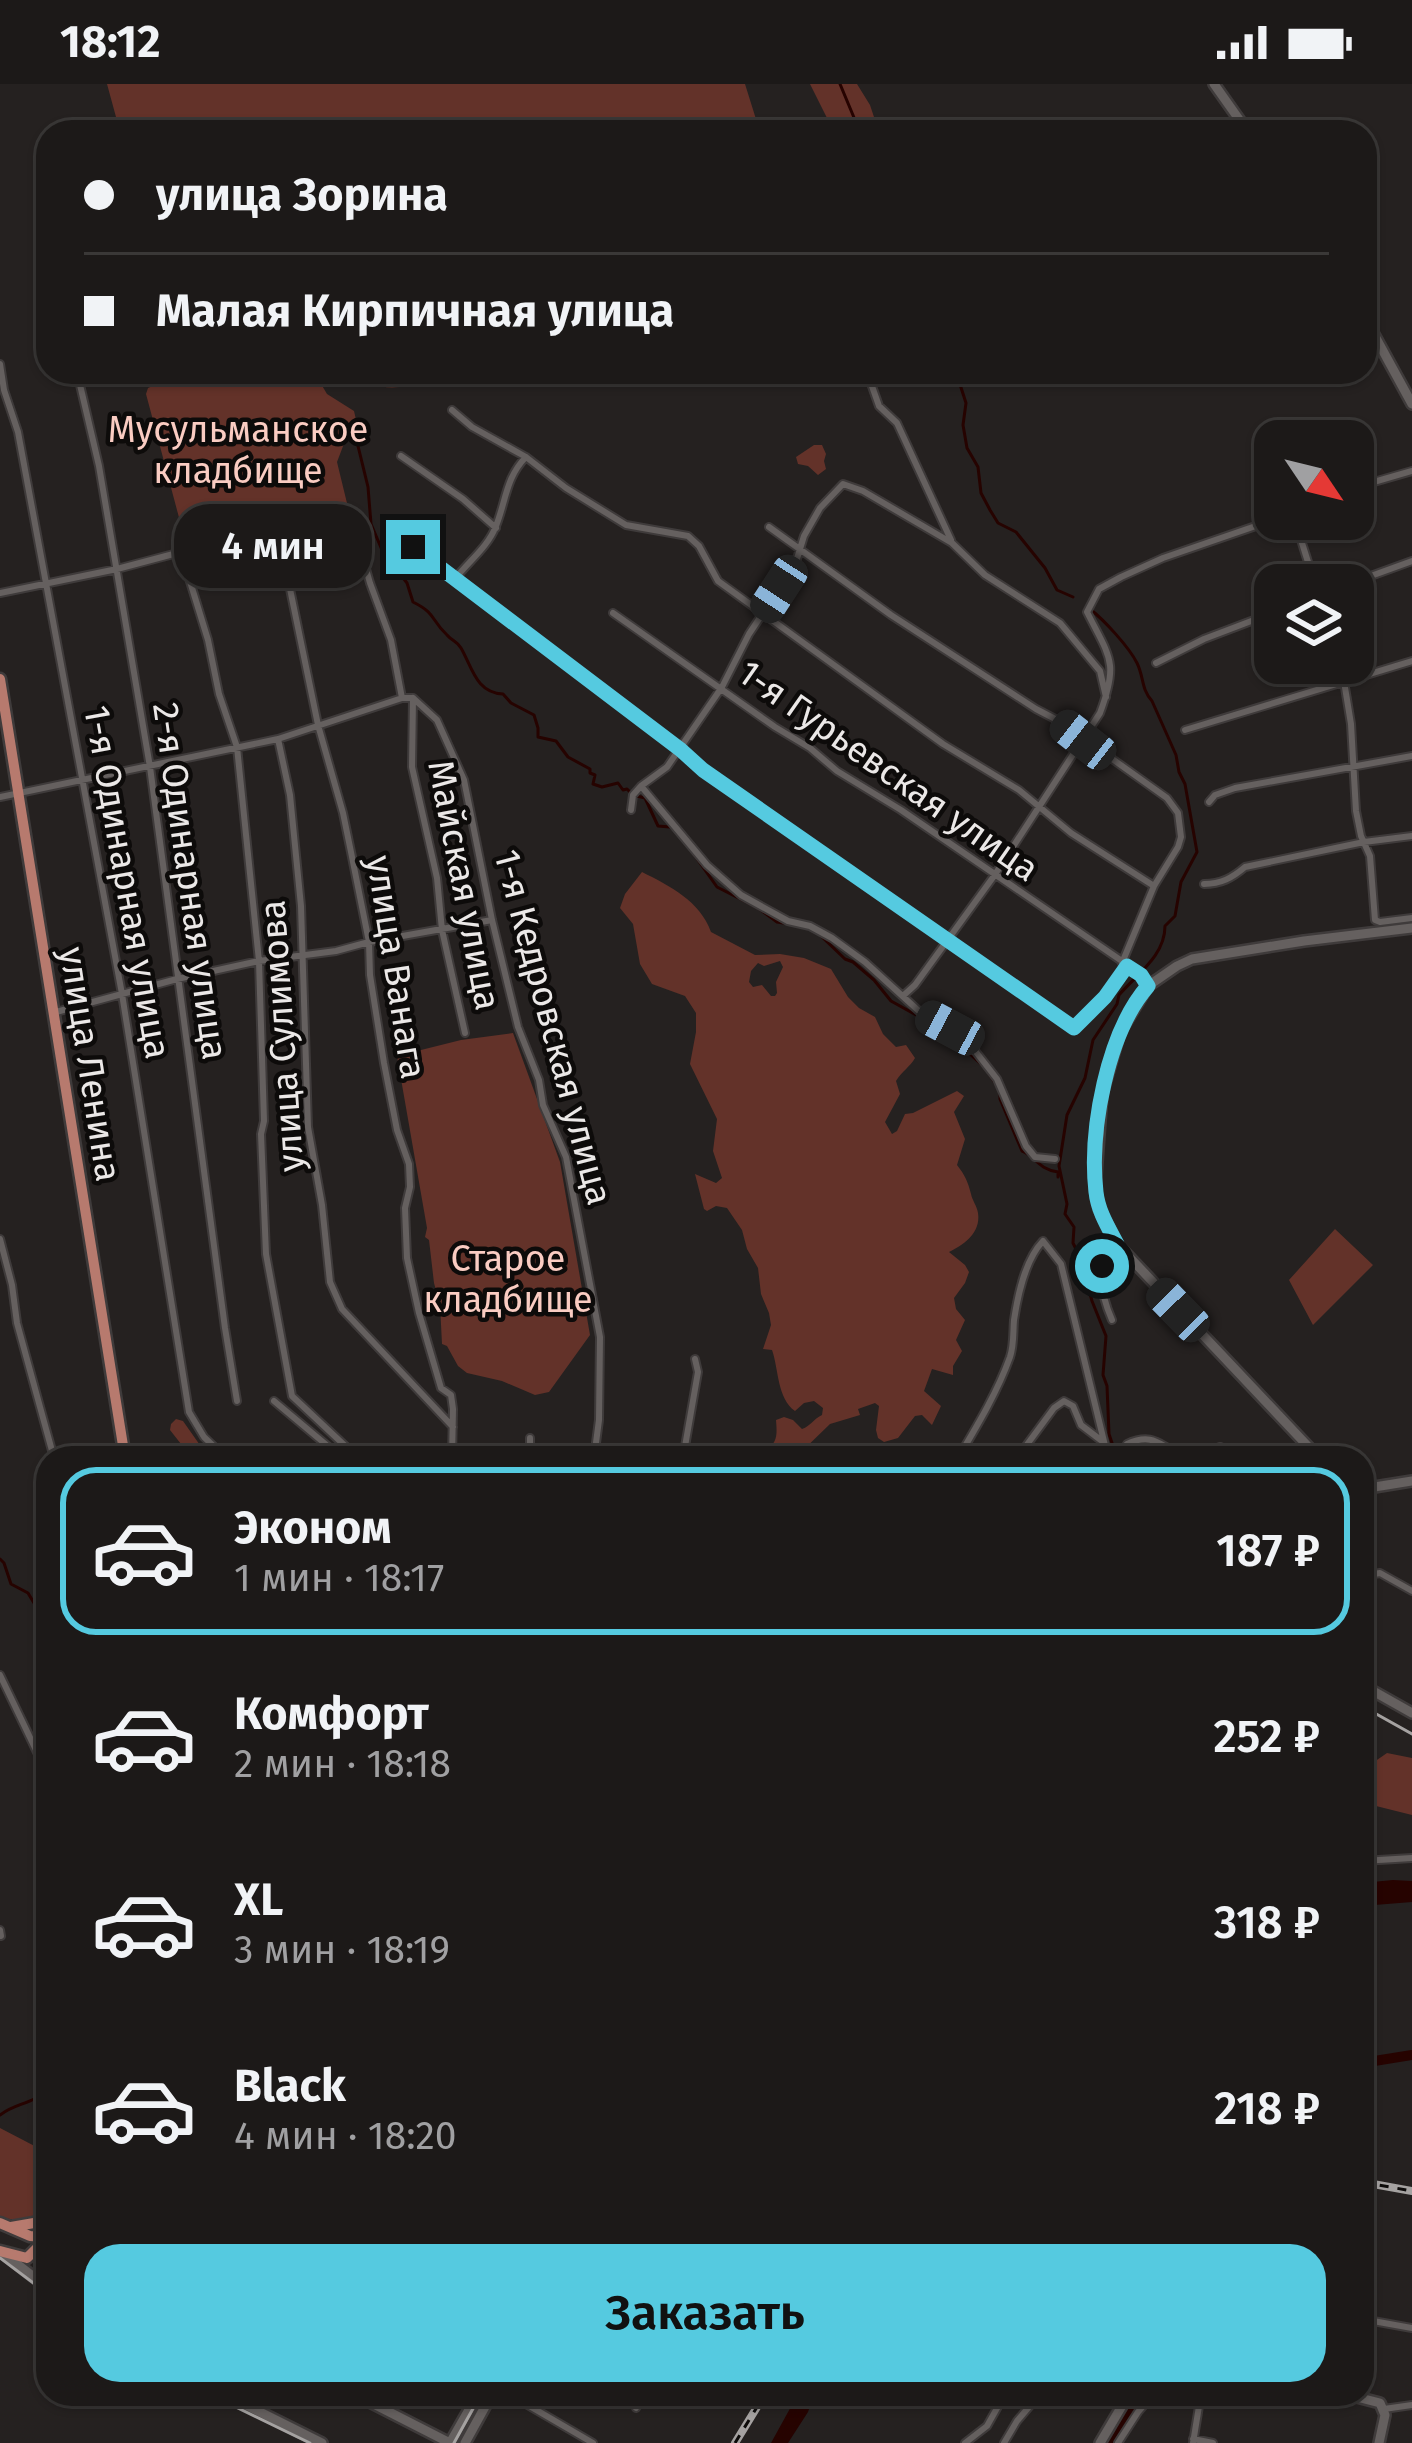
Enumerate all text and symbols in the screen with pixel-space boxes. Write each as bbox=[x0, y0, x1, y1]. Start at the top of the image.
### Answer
text: 18:12 bbox=[60, 15, 160, 69]
text: улица Зорина bbox=[156, 168, 448, 222]
text: Малая Кирпичная улица bbox=[156, 284, 674, 338]
park label: Мусульманское кладбище bbox=[108, 408, 368, 493]
north arrow bbox=[1254, 420, 1374, 540]
map controls bbox=[1254, 420, 1374, 684]
callout: 4 мин bbox=[173, 505, 371, 589]
route end bbox=[386, 520, 440, 574]
text: 4 мин bbox=[221, 523, 325, 569]
car bbox=[744, 549, 814, 629]
button: layers bbox=[1254, 564, 1374, 684]
street label: 1-я Гурьевская улица bbox=[730, 651, 1047, 891]
street label: 2-я Одинарная улица bbox=[143, 700, 237, 1063]
street label: 1-я Одинарная улица bbox=[74, 702, 180, 1062]
car bbox=[1044, 704, 1122, 776]
street label: Майская улица bbox=[418, 756, 510, 1014]
street label: 1-я Кедровская улица bbox=[484, 845, 622, 1210]
street label: улица Ванага bbox=[357, 852, 435, 1082]
street label: улица Сулимова bbox=[251, 898, 313, 1173]
street label: улица Ленина bbox=[50, 944, 130, 1185]
car bbox=[910, 995, 990, 1061]
park label: Старое кладбище bbox=[423, 1237, 593, 1322]
route start bbox=[1075, 1239, 1129, 1293]
car bbox=[1140, 1272, 1216, 1348]
icon: car bbox=[90, 1497, 198, 1605]
text: Эконом bbox=[234, 1501, 392, 1555]
text: 187 ₽ bbox=[1216, 1524, 1320, 1578]
text: 1 мин · 18:17 bbox=[234, 1555, 444, 1601]
icon: car bbox=[90, 1683, 198, 1791]
text: Комфорт bbox=[234, 1687, 429, 1741]
text: 252 ₽ bbox=[1213, 1710, 1320, 1764]
text: 2 мин · 18:18 bbox=[234, 1741, 451, 1787]
icon: car bbox=[90, 1869, 198, 1977]
text: XL bbox=[234, 1873, 283, 1927]
text: 318 ₽ bbox=[1214, 1896, 1320, 1950]
text: 3 мин · 18:19 bbox=[234, 1927, 450, 1973]
icon: car bbox=[90, 2055, 198, 2163]
text: Black bbox=[234, 2059, 346, 2113]
text: 218 ₽ bbox=[1214, 2082, 1320, 2136]
text: 4 мин · 18:20 bbox=[234, 2113, 457, 2159]
button: Заказать bbox=[84, 2244, 1326, 2382]

